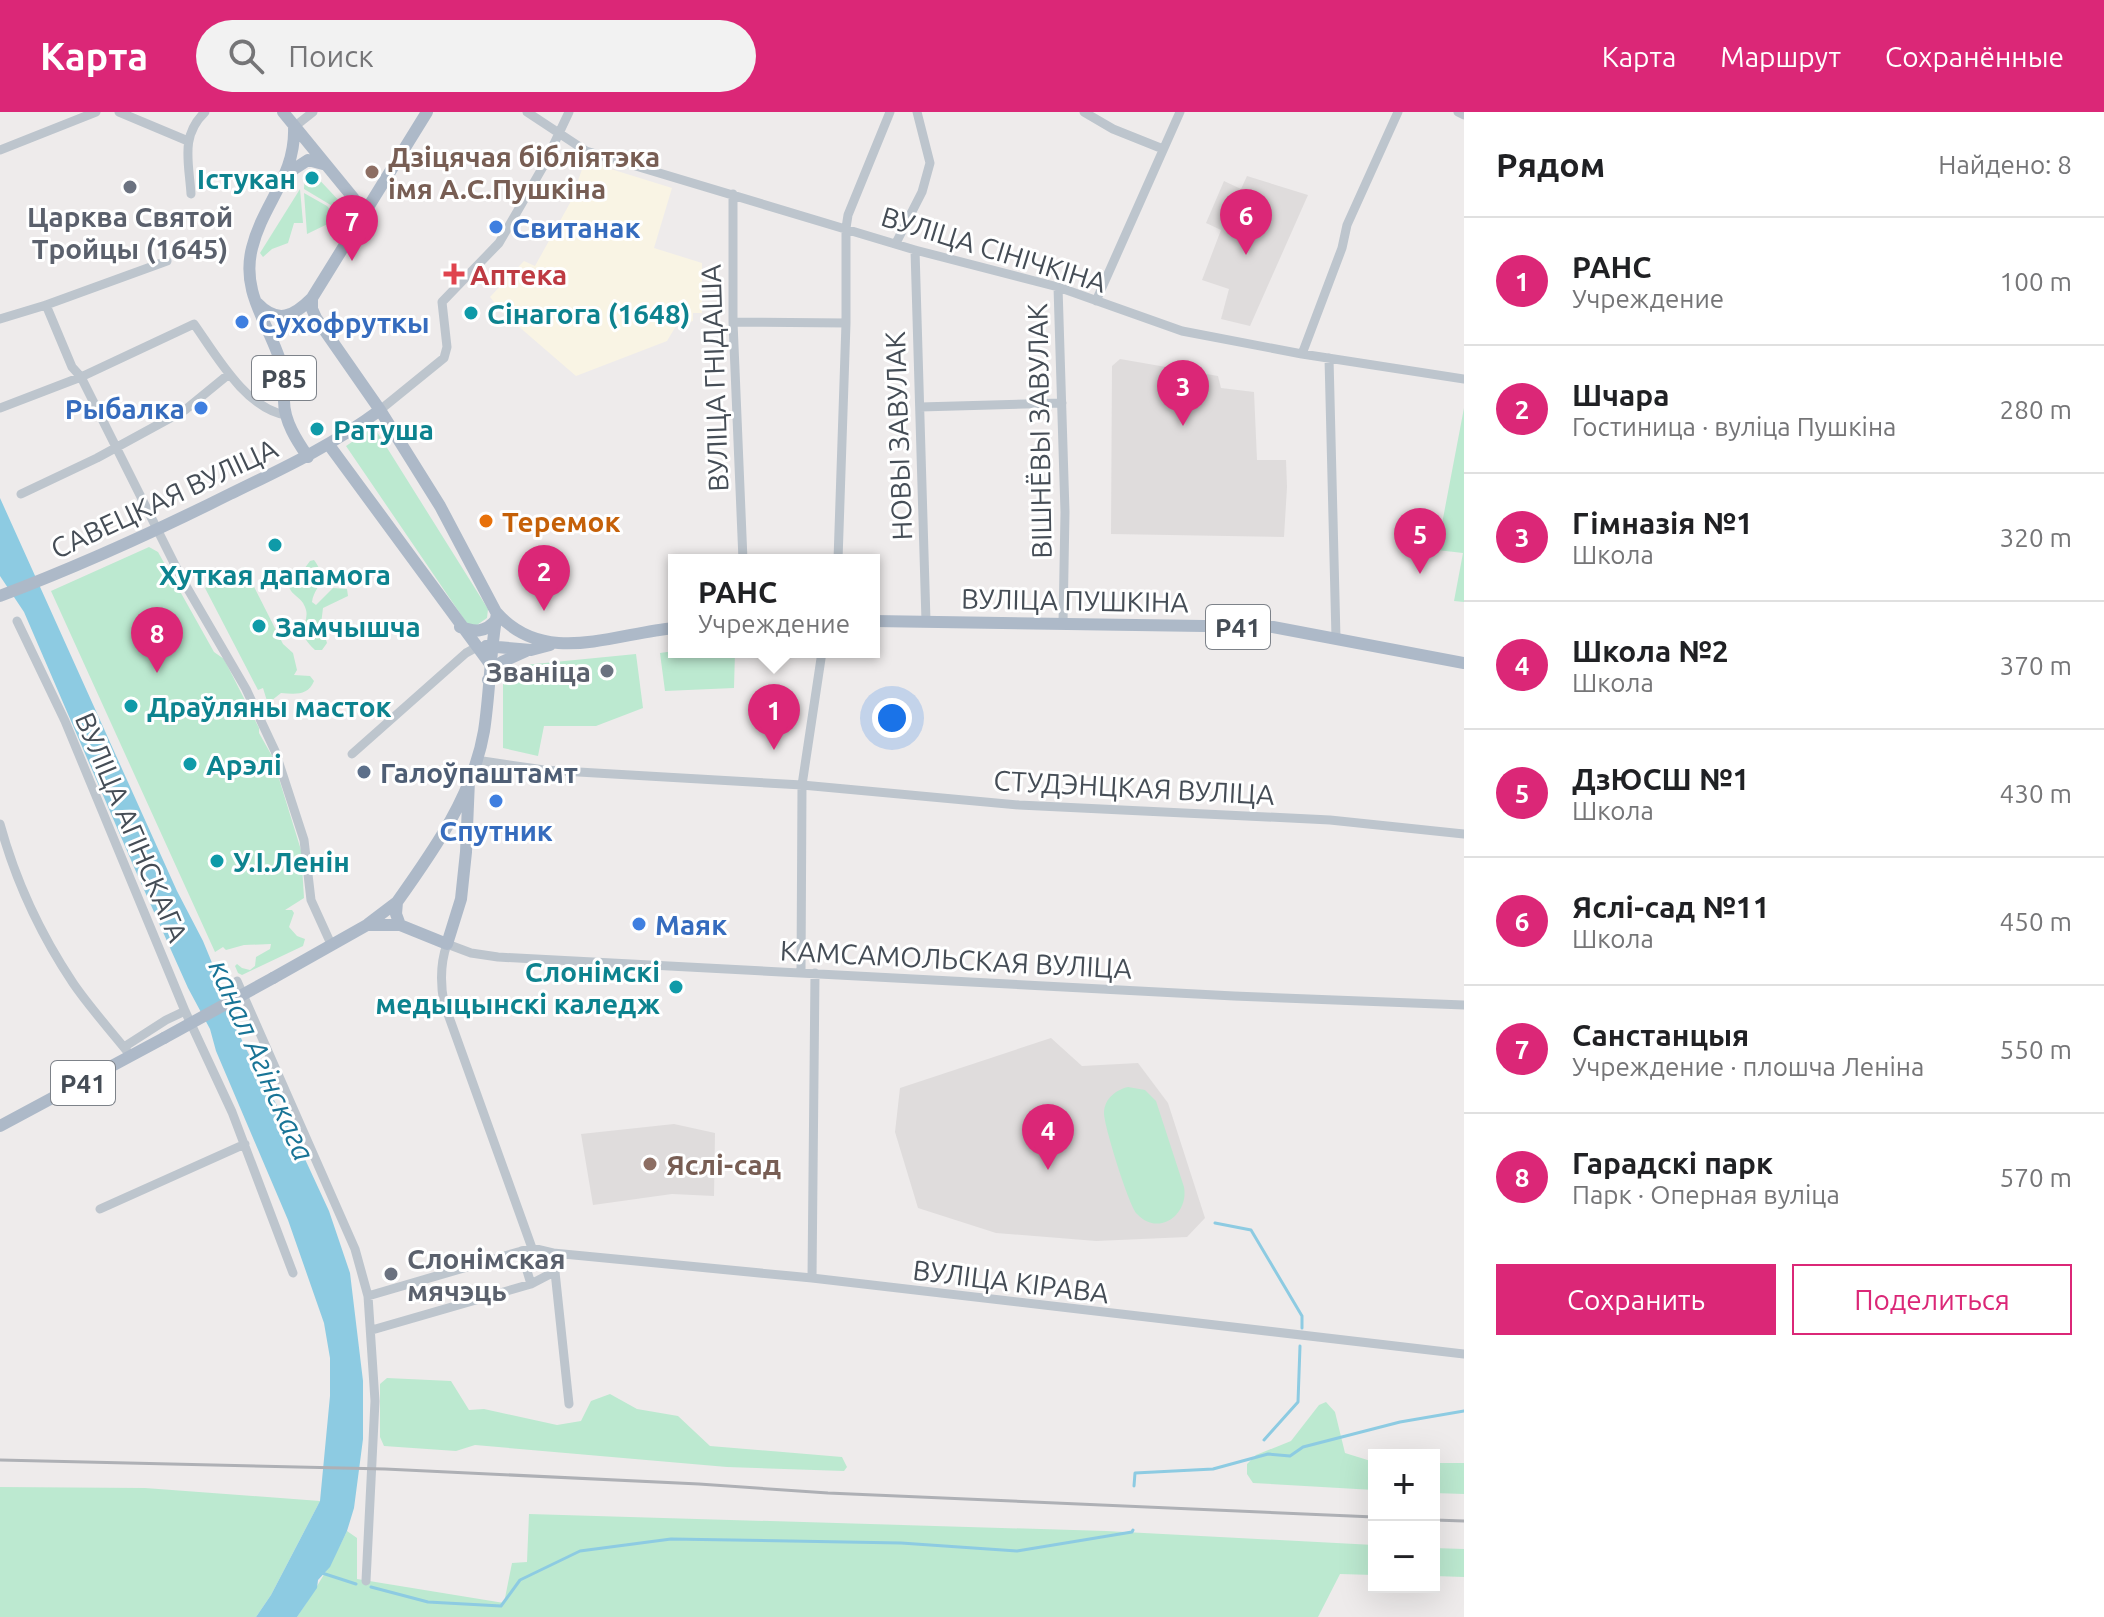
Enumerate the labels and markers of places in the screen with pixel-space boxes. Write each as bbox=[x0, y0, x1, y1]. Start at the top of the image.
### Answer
place label: Дзіцячая бібліятэка імя А.С.Пушкіна bbox=[388, 141, 660, 204]
place label: Істукан bbox=[197, 163, 296, 194]
marker: Дзіцячая бібліятэка імя А.С.Пушкіна bbox=[363, 163, 381, 181]
marker: Істукан bbox=[303, 169, 321, 187]
marker: Царква Святой Тройцы (1645) bbox=[121, 178, 139, 196]
pin: 6 bbox=[1220, 189, 1272, 255]
pin: 7 bbox=[326, 195, 378, 261]
place label: Царква Святой Тройцы (1645) bbox=[27, 201, 233, 265]
place label: Свитанак bbox=[512, 212, 641, 243]
marker: Свитанак bbox=[487, 218, 505, 236]
place label: Аптека bbox=[470, 259, 567, 290]
marker: Аптека bbox=[445, 265, 463, 283]
place label: Сінагога (1648) bbox=[487, 298, 690, 330]
marker: Сінагога (1648) bbox=[462, 304, 480, 322]
place label: Сухофруткы bbox=[258, 307, 430, 338]
marker: Сухофруткы bbox=[233, 313, 251, 331]
pin: 3 bbox=[1157, 360, 1209, 426]
place label: Рыбалка bbox=[65, 393, 185, 424]
marker: Рыбалка bbox=[192, 399, 210, 417]
place label: Ратуша bbox=[333, 414, 434, 445]
marker: Ратуша bbox=[308, 420, 326, 438]
place label: Теремок bbox=[502, 506, 620, 537]
pin: 5 bbox=[1394, 508, 1446, 574]
marker: Теремок bbox=[477, 512, 495, 530]
marker: Хуткая дапамога bbox=[266, 536, 284, 554]
pin: 2 bbox=[518, 545, 570, 611]
place label: Хуткая дапамога bbox=[159, 559, 391, 590]
pin: 8 bbox=[131, 607, 183, 673]
place label: Замчышча bbox=[275, 611, 421, 642]
marker: Замчышча bbox=[250, 617, 268, 635]
place label: Званіца bbox=[486, 656, 591, 687]
marker: Званіца bbox=[598, 662, 616, 680]
pin: 1 bbox=[748, 684, 800, 750]
place label: Драўляны масток bbox=[147, 691, 392, 722]
marker: Драўляны масток bbox=[122, 697, 140, 715]
place label: Арэлі bbox=[206, 749, 282, 780]
marker: Арэлі bbox=[181, 755, 199, 773]
place label: Галоўпаштамт bbox=[380, 757, 578, 788]
marker: Галоўпаштамт bbox=[355, 763, 373, 781]
marker: Спутник bbox=[487, 792, 505, 810]
place label: Спутник bbox=[439, 815, 553, 846]
place label: У.І.Ленін bbox=[233, 846, 350, 877]
marker: У.І.Ленін bbox=[208, 852, 226, 870]
place label: Маяк bbox=[655, 909, 727, 940]
marker: Маяк bbox=[630, 915, 648, 933]
place label: Слонімскі медыцынскі каледж bbox=[375, 956, 660, 1019]
marker: Слонімскі медыцынскі каледж bbox=[667, 978, 685, 996]
pin: 4 bbox=[1022, 1104, 1074, 1170]
place label: Яслі-сад bbox=[666, 1149, 781, 1180]
marker: Яслі-сад bbox=[641, 1155, 659, 1173]
place label: Слонімская мячэць bbox=[407, 1243, 566, 1306]
marker: Слонімская мячэць bbox=[382, 1265, 400, 1283]

